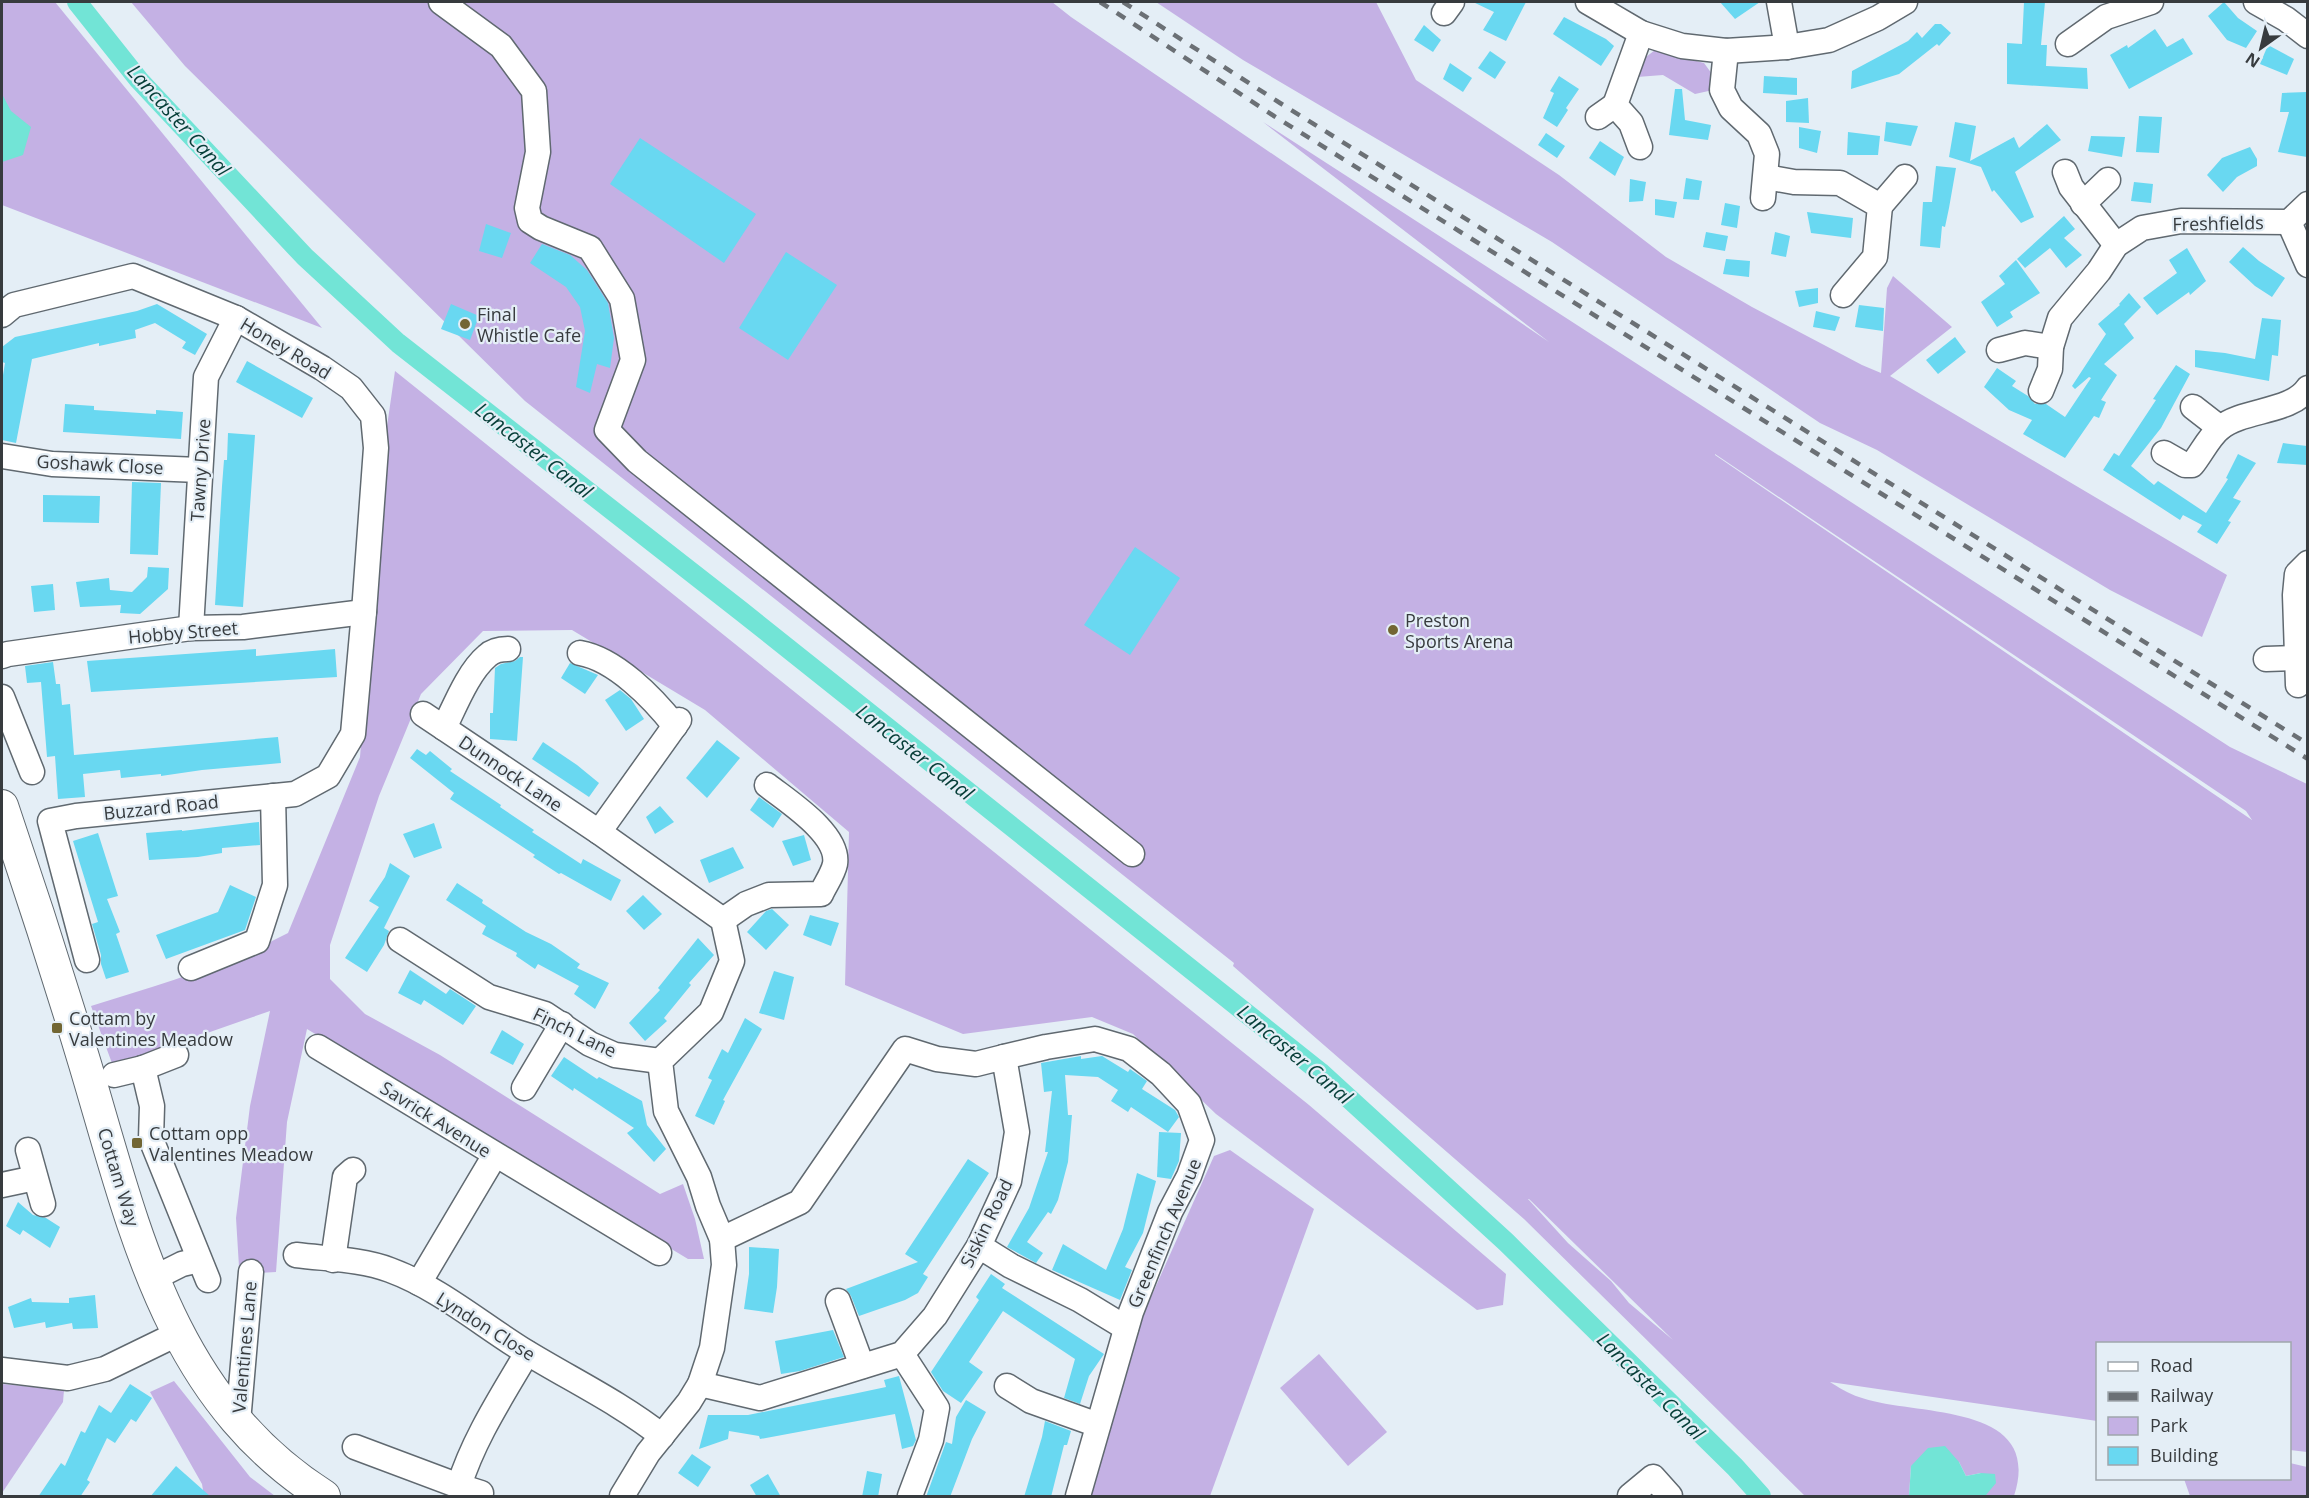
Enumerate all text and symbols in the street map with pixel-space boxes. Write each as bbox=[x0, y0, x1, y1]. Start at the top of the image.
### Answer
north arrow bbox=[2231, 18, 2291, 78]
text: N bbox=[2241, 48, 2264, 73]
water label: Lancaster Canal bbox=[121, 58, 237, 183]
street label: Freshfields bbox=[2172, 210, 2264, 236]
place label: Final Whistle Cafe bbox=[477, 302, 581, 347]
street label: Honey Road bbox=[236, 311, 336, 385]
marker: Final Whistle Cafe bbox=[458, 317, 472, 331]
water label: Lancaster Canal bbox=[470, 396, 599, 505]
street label: Tawny Drive bbox=[184, 418, 216, 522]
street label: Goshawk Close bbox=[36, 449, 164, 479]
place label: Preston Sports Arena bbox=[1405, 608, 1514, 653]
street label: Hobby Street bbox=[127, 615, 239, 649]
marker: Preston Sports Arena bbox=[1386, 623, 1400, 637]
water label: Lancaster Canal bbox=[851, 698, 980, 807]
street label: Dunnock Lane bbox=[454, 729, 568, 817]
street label: Buzzard Road bbox=[102, 789, 220, 825]
water label: Lancaster Canal bbox=[1232, 998, 1359, 1111]
street label: Finch Lane bbox=[529, 1002, 621, 1062]
place label: Cottam by Valentines Meadow bbox=[69, 1006, 233, 1051]
marker: Cottam by Valentines Meadow bbox=[50, 1021, 64, 1035]
street label: Savrick Avenue bbox=[376, 1075, 496, 1163]
place label: Cottam opp Valentines Meadow bbox=[149, 1121, 313, 1166]
street label: Cottam Way bbox=[93, 1125, 146, 1230]
marker: Cottam opp Valentines Meadow bbox=[130, 1136, 144, 1150]
street label: Greenfinch Avenue bbox=[1122, 1155, 1206, 1311]
street label: Siskin Road bbox=[954, 1175, 1018, 1271]
street label: Valentines Lane bbox=[226, 1280, 262, 1414]
street label: Lyndon Close bbox=[432, 1286, 540, 1366]
water label: Lancaster Canal bbox=[1591, 1326, 1711, 1446]
legend bbox=[2096, 1342, 2291, 1480]
text: Road bbox=[2150, 1353, 2193, 1377]
text: Railway bbox=[2150, 1383, 2214, 1407]
text: Park bbox=[2150, 1413, 2188, 1437]
text: Building bbox=[2150, 1443, 2218, 1467]

